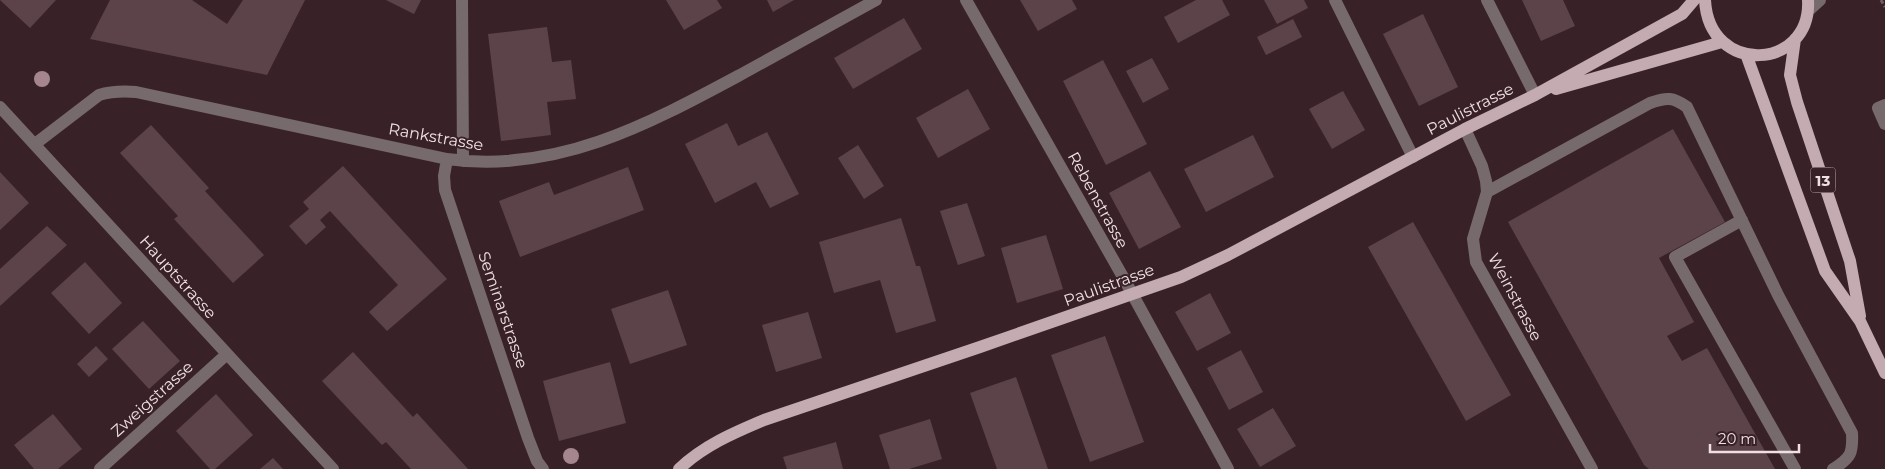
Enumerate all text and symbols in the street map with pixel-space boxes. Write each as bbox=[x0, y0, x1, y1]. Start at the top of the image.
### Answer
street label: Paulistrasse bbox=[1423, 79, 1517, 139]
street label: Rankstrasse bbox=[387, 119, 485, 155]
street label: Rebenstrasse bbox=[1064, 148, 1132, 252]
road number: 13 bbox=[1810, 168, 1836, 192]
street label: Hauptstrasse bbox=[136, 232, 220, 322]
street label: Seminarstrasse bbox=[474, 249, 532, 371]
street label: Weinstrasse bbox=[1484, 250, 1546, 344]
street label: Paulistrasse bbox=[1061, 260, 1157, 310]
street label: Zweigstrasse bbox=[107, 357, 197, 441]
scale bar bbox=[1710, 422, 1799, 454]
text: 20 m bbox=[1718, 429, 1756, 448]

